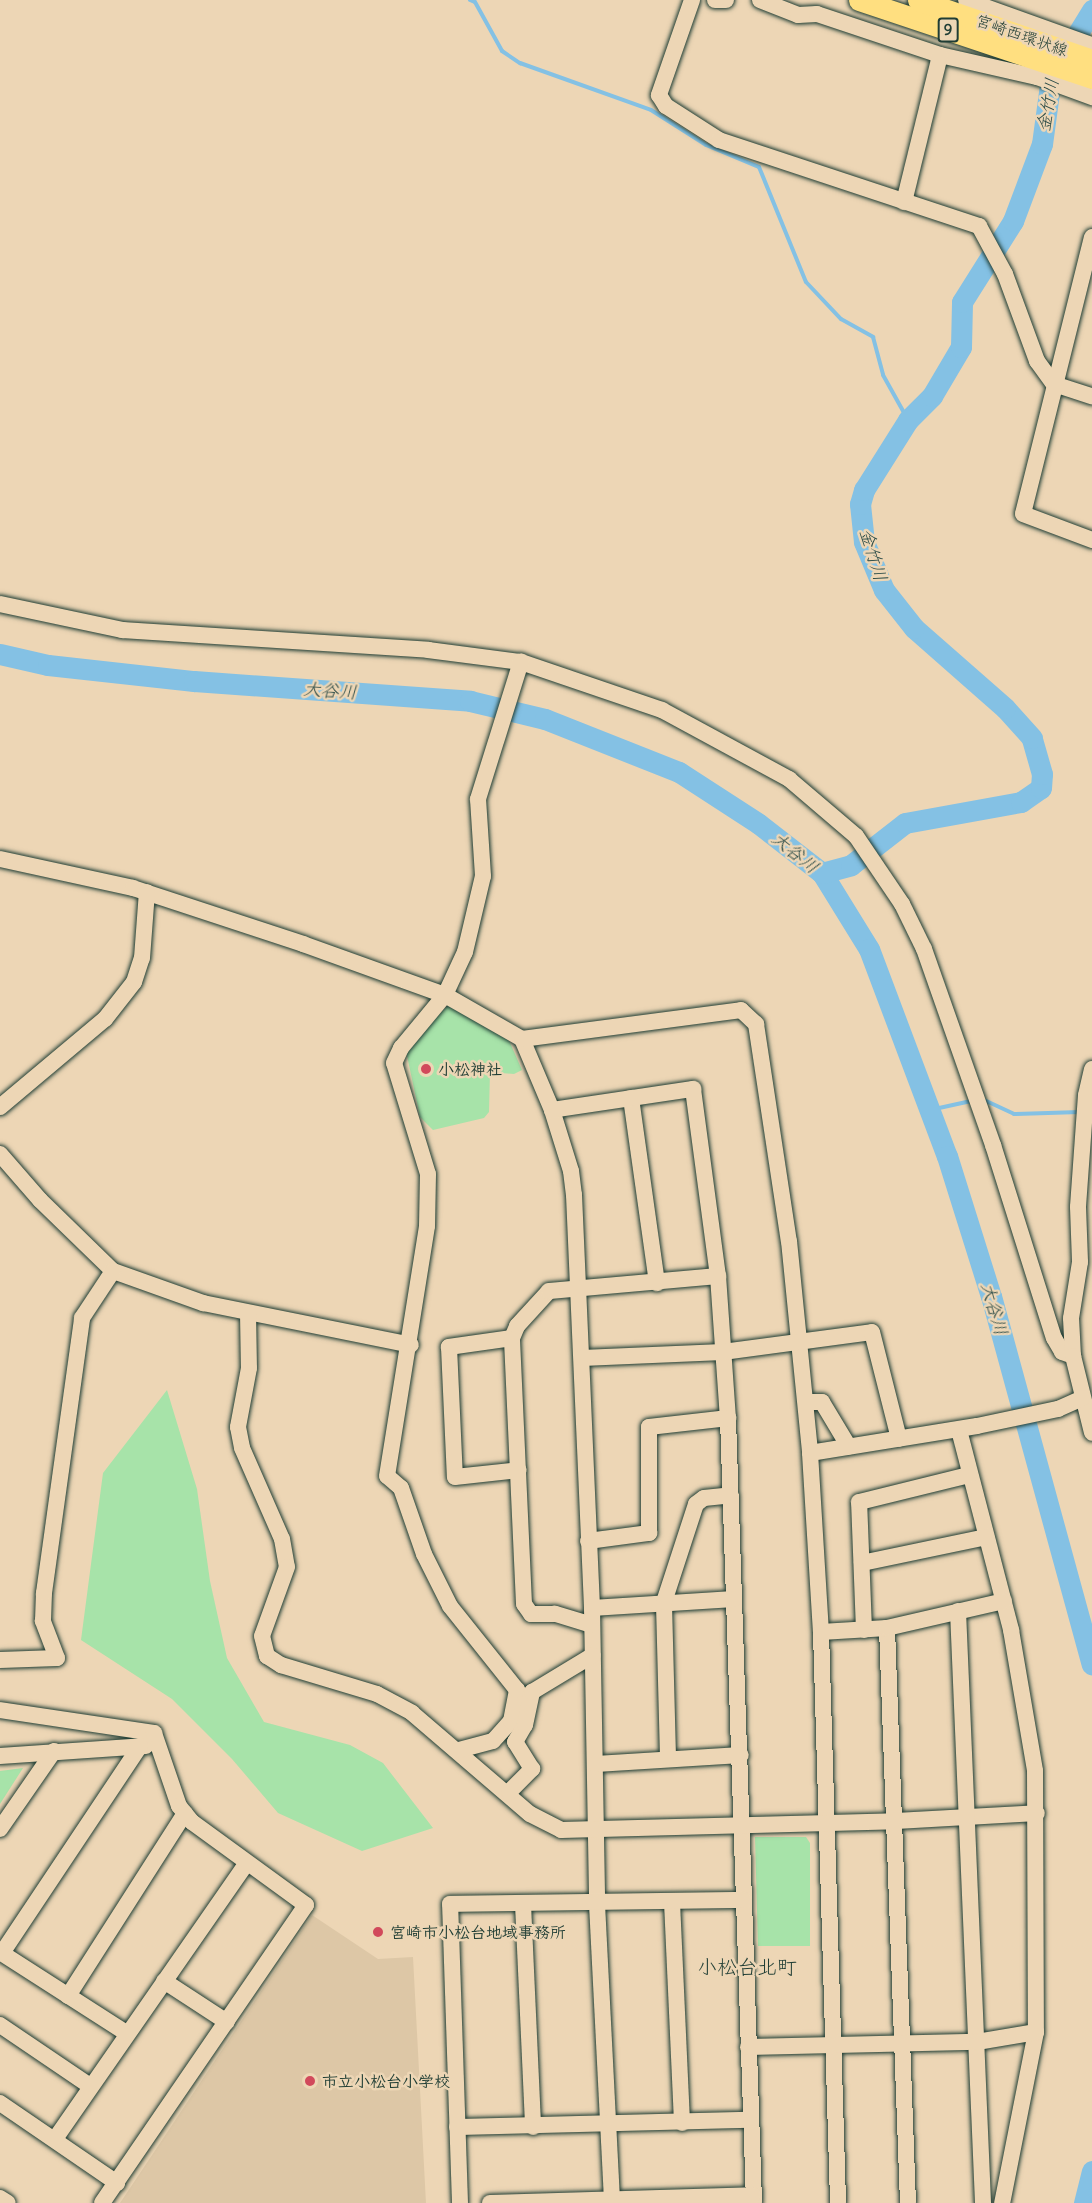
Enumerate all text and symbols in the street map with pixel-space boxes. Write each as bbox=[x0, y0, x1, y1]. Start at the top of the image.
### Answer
street label: 宮崎西環状線 bbox=[973, 10, 1071, 60]
road number: 9 bbox=[938, 18, 958, 42]
water label: 金竹川 bbox=[1033, 77, 1063, 133]
water label: 金竹川 bbox=[855, 526, 891, 584]
water label: 大谷川 bbox=[302, 678, 358, 704]
water label: 大谷川 bbox=[767, 828, 823, 878]
place label: 小松神社 bbox=[438, 1059, 502, 1079]
marker: 小松神社 bbox=[419, 1062, 433, 1076]
water label: 大谷川 bbox=[976, 1280, 1012, 1338]
place label: 宮崎市小松台地域事務所 bbox=[390, 1922, 566, 1942]
marker: 宮崎市小松台地域事務所 bbox=[371, 1925, 385, 1939]
district label: 小松台北町 bbox=[697, 1954, 797, 1978]
place label: 市立小松台小学校 bbox=[322, 2071, 450, 2091]
marker: 市立小松台小学校 bbox=[303, 2074, 317, 2088]

